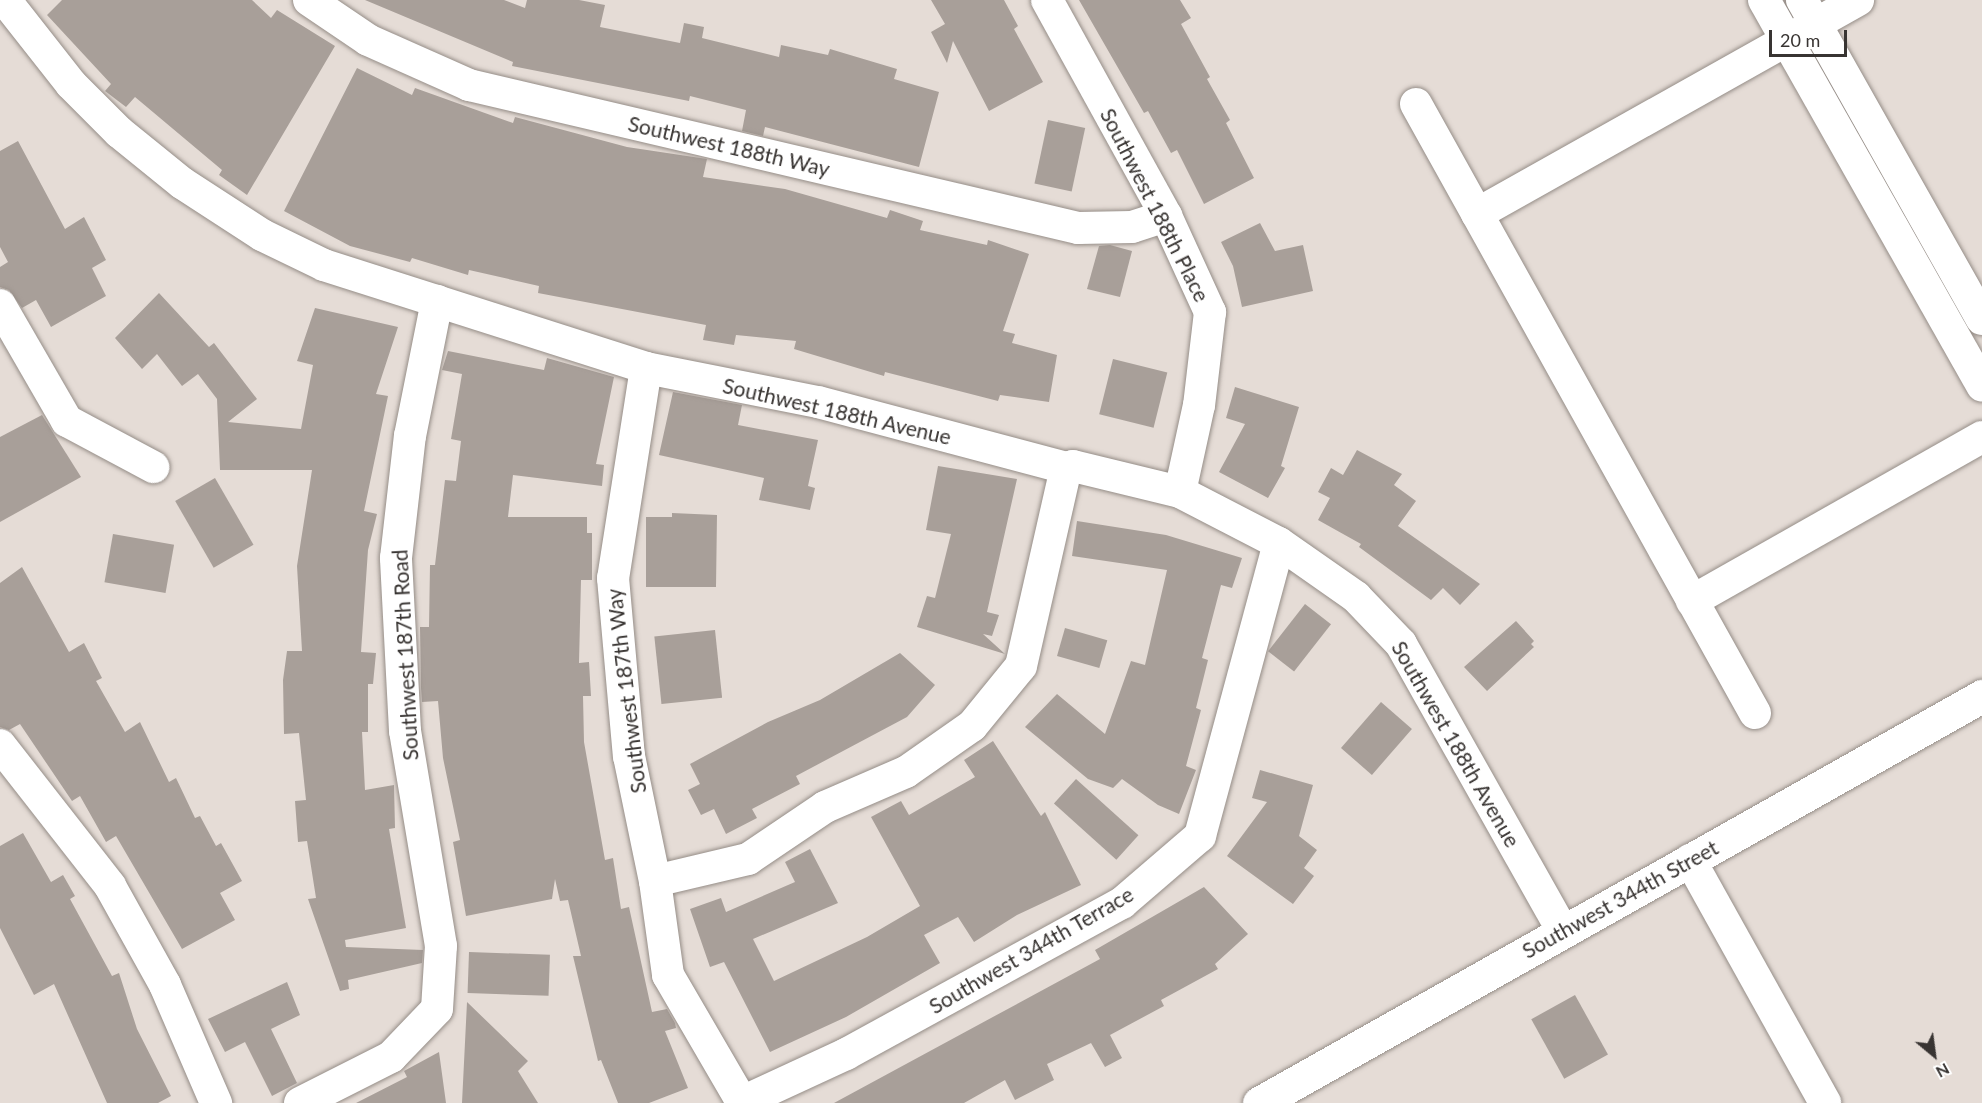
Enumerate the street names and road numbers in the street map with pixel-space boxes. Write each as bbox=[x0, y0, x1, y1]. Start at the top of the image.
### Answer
street label: Southwest 188th Place bbox=[1095, 104, 1215, 306]
street label: Southwest 188th Way bbox=[626, 111, 832, 181]
street label: Southwest 188th Avenue bbox=[720, 372, 954, 450]
street label: Southwest 187th Road bbox=[387, 549, 423, 761]
street label: Southwest 187th Way bbox=[601, 587, 651, 795]
street label: Southwest 188th Avenue bbox=[1387, 636, 1525, 852]
street label: Southwest 344th Street bbox=[1518, 835, 1722, 963]
street label: Southwest 344th Terrace bbox=[924, 881, 1138, 1019]

